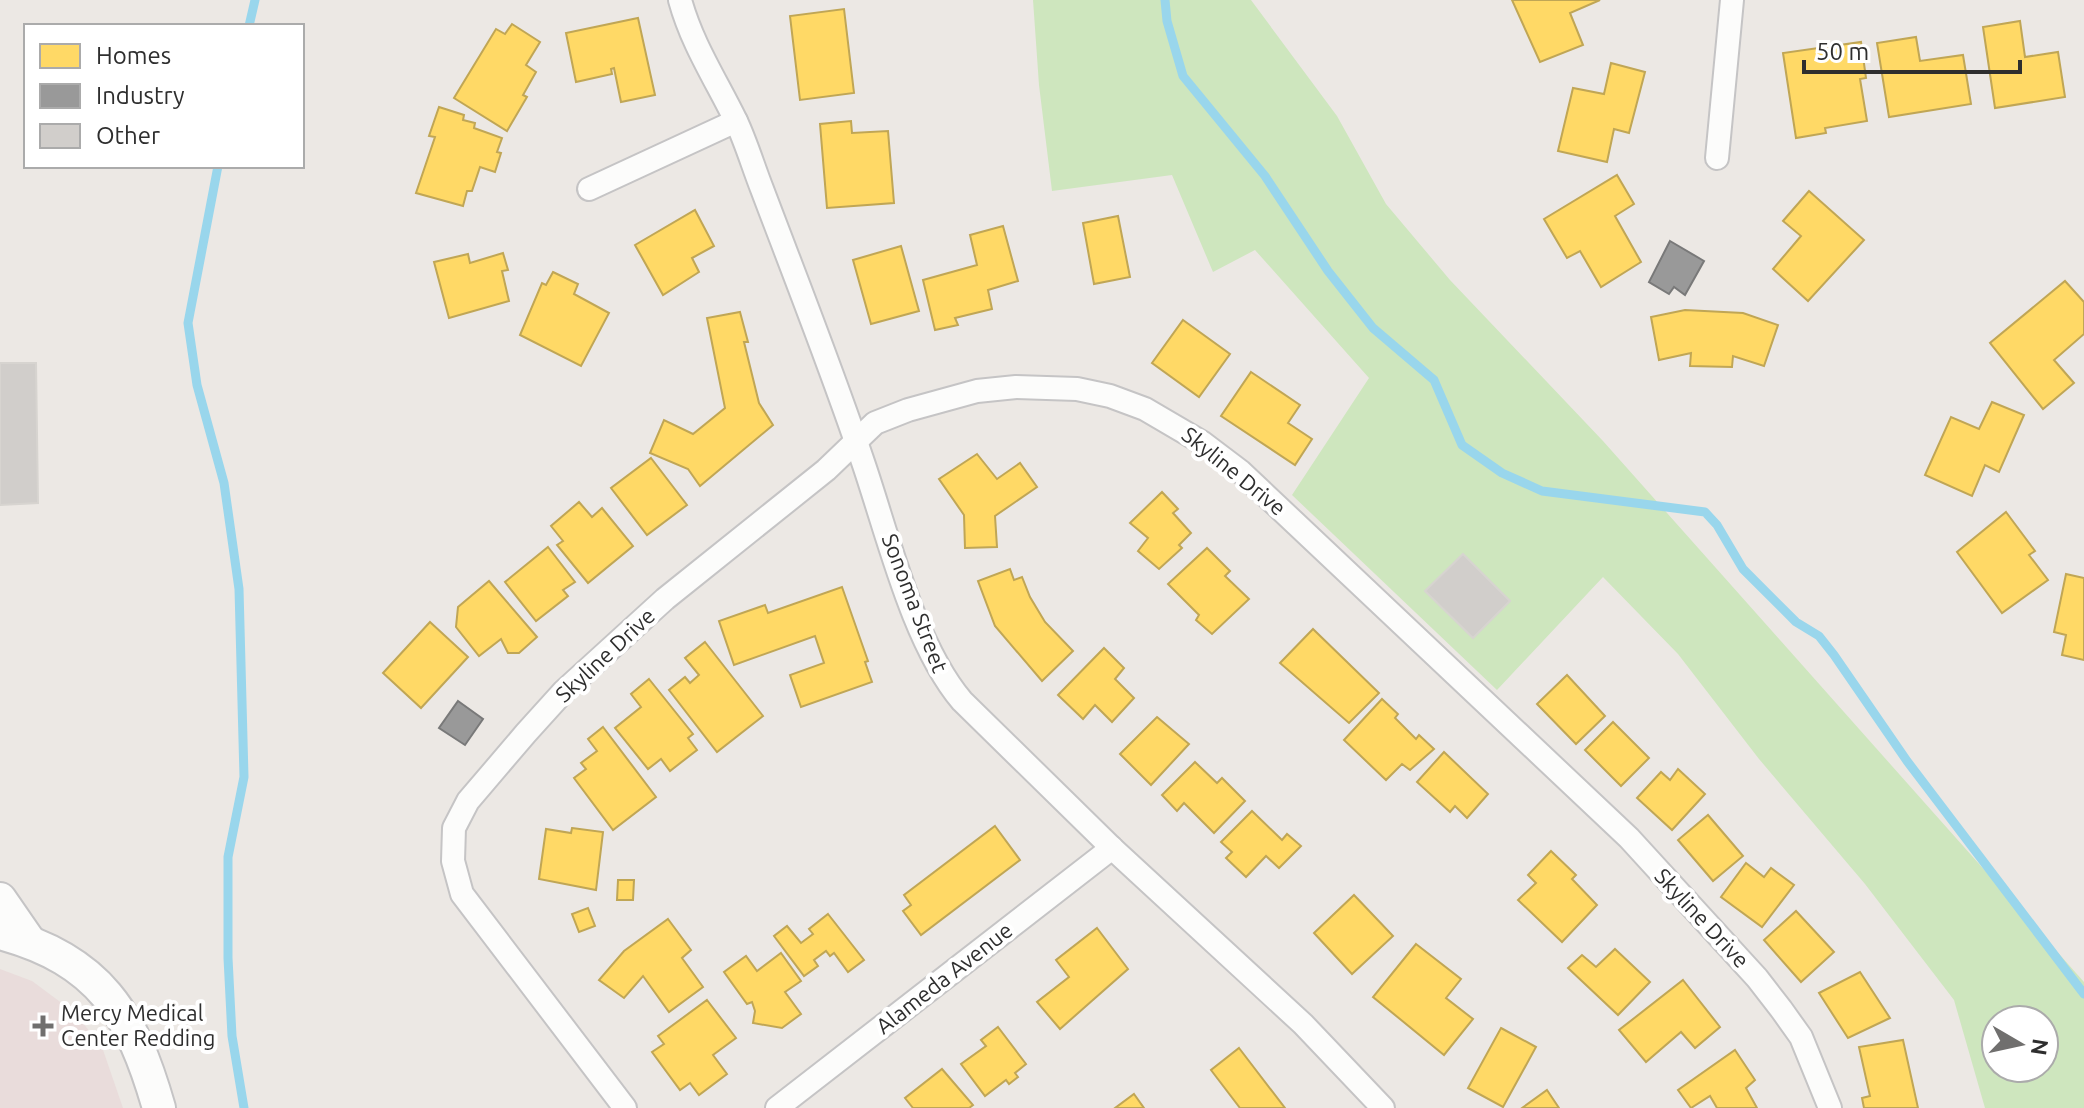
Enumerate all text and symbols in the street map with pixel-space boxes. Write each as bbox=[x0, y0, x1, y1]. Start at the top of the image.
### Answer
legend bbox=[24, 24, 304, 168]
scale bar bbox=[1804, 24, 2020, 74]
text: 50 m bbox=[1816, 38, 1869, 65]
text: Homes bbox=[96, 42, 171, 69]
text: Industry bbox=[96, 82, 185, 109]
text: Other bbox=[96, 122, 160, 149]
street label: Skyline Drive bbox=[1177, 421, 1291, 520]
street label: Sonoma Street bbox=[878, 530, 954, 676]
street label: Skyline Drive bbox=[550, 602, 659, 707]
street label: Skyline Drive bbox=[1650, 863, 1755, 972]
street label: Alameda Avenue bbox=[871, 917, 1017, 1039]
place label: Mercy Medical Center Redding bbox=[61, 1000, 215, 1050]
north arrow bbox=[1980, 1004, 2060, 1084]
marker: Mercy Medical Center Redding bbox=[32, 1015, 54, 1037]
text: N bbox=[2027, 1037, 2054, 1057]

